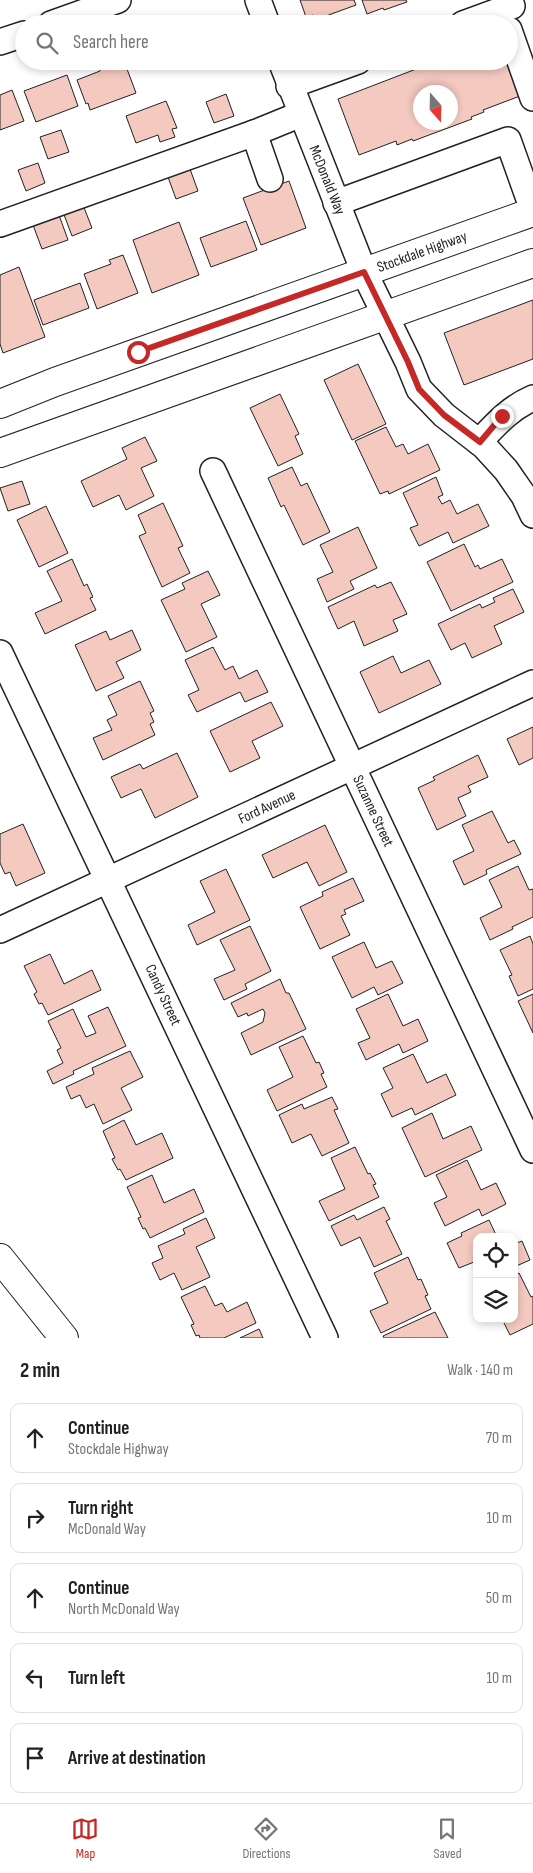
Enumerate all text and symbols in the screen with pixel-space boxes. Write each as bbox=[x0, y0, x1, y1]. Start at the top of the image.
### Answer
search box bbox=[15, 15, 518, 70]
icon: search bbox=[33, 29, 61, 57]
text: Search here bbox=[73, 31, 149, 54]
north arrow bbox=[413, 85, 458, 130]
street label: McDonald Way bbox=[305, 143, 350, 218]
street label: Stockdale Highway bbox=[374, 227, 470, 277]
route start bbox=[127, 341, 150, 364]
route end bbox=[491, 405, 514, 428]
street label: Suzanne Street bbox=[348, 772, 398, 850]
street label: Ford Avenue bbox=[235, 785, 299, 829]
street label: Candy Street bbox=[141, 961, 186, 1029]
map controls bbox=[473, 1233, 518, 1323]
button: locate bbox=[473, 1233, 518, 1278]
button: layers bbox=[473, 1278, 518, 1323]
text: 2 min bbox=[20, 1358, 60, 1383]
text: Walk · 140 m bbox=[447, 1361, 513, 1380]
text: Continue bbox=[68, 1417, 129, 1440]
icon: ahead bbox=[21, 1424, 49, 1452]
text: 70 m bbox=[486, 1429, 512, 1448]
text: Stockdale Highway bbox=[68, 1440, 169, 1459]
text: Turn right bbox=[68, 1497, 133, 1520]
icon: right bbox=[21, 1504, 49, 1532]
text: 10 m bbox=[486, 1509, 512, 1528]
text: McDonald Way bbox=[68, 1520, 146, 1539]
text: Continue bbox=[68, 1577, 129, 1600]
icon: ahead bbox=[21, 1584, 49, 1612]
text: 50 m bbox=[486, 1589, 512, 1608]
text: North McDonald Way bbox=[68, 1600, 180, 1619]
icon: left bbox=[21, 1664, 49, 1692]
text: Turn left bbox=[68, 1667, 125, 1690]
text: 10 m bbox=[486, 1669, 512, 1688]
icon: arrive bbox=[21, 1744, 49, 1772]
text: Arrive at destination bbox=[68, 1747, 206, 1770]
tab: Map bbox=[71, 1815, 99, 1862]
tab: Directions bbox=[242, 1815, 291, 1862]
tab: Saved bbox=[433, 1815, 462, 1862]

